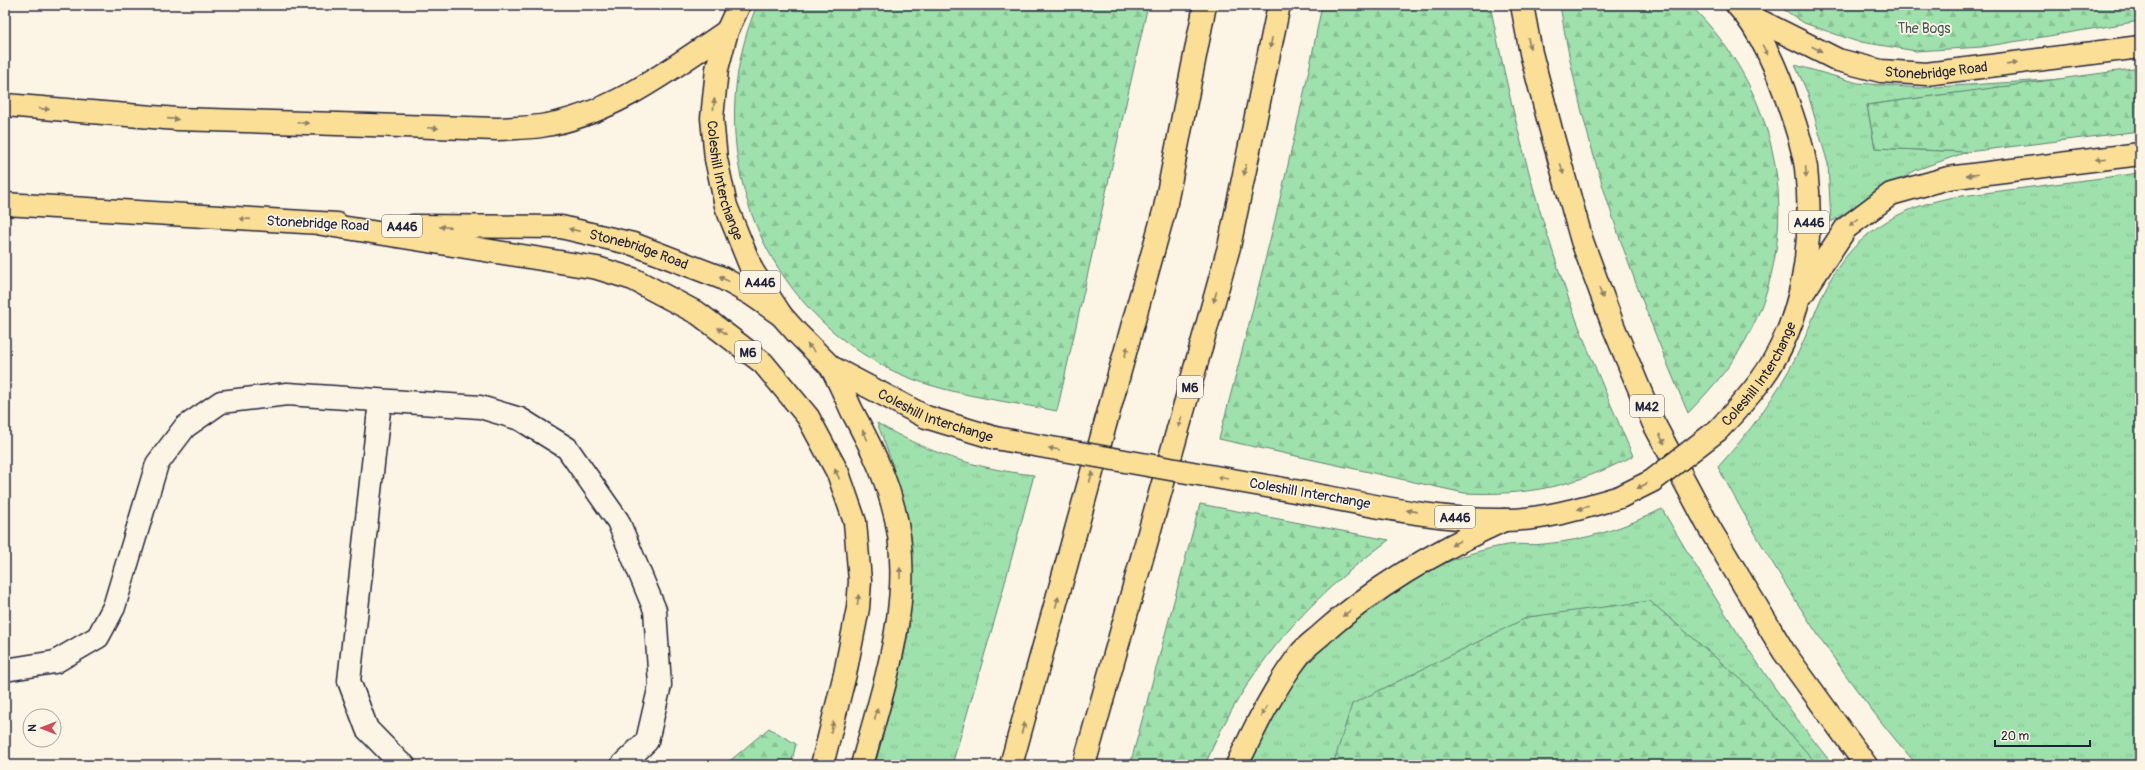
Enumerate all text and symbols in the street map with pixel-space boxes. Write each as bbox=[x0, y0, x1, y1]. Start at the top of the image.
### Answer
park label: The Bogs bbox=[1897, 20, 1951, 37]
one-way arrow bbox=[1268, 37, 1274, 49]
one-way arrow bbox=[1527, 37, 1533, 49]
one-way arrow bbox=[1761, 44, 1768, 55]
one-way arrow bbox=[1811, 46, 1822, 52]
street label: Stonebridge Road bbox=[1884, 58, 1989, 83]
one-way arrow bbox=[2006, 61, 2018, 67]
one-way arrow bbox=[710, 98, 717, 110]
one-way arrow bbox=[38, 105, 50, 112]
one-way arrow bbox=[167, 115, 179, 122]
one-way arrow bbox=[297, 120, 310, 126]
street label: Coleshill Interchange bbox=[703, 120, 747, 243]
one-way arrow bbox=[427, 124, 439, 131]
one-way arrow bbox=[2095, 156, 2107, 162]
one-way arrow bbox=[1559, 163, 1565, 175]
one-way arrow bbox=[1241, 164, 1247, 177]
one-way arrow bbox=[1803, 166, 1809, 178]
one-way arrow bbox=[1966, 172, 1978, 178]
road number: A446 bbox=[1789, 211, 1829, 233]
street label: Stonebridge Road bbox=[266, 212, 370, 235]
road number: A446 bbox=[382, 215, 422, 237]
one-way arrow bbox=[239, 216, 251, 223]
one-way arrow bbox=[1849, 218, 1860, 226]
one-way arrow bbox=[438, 224, 451, 230]
street label: Stonebridge Road bbox=[588, 226, 691, 273]
one-way arrow bbox=[568, 227, 581, 233]
road number: A446 bbox=[740, 271, 780, 293]
one-way arrow bbox=[718, 276, 730, 283]
one-way arrow bbox=[1598, 287, 1604, 299]
one-way arrow bbox=[1212, 291, 1218, 303]
street label: Coleshill Interchange bbox=[1718, 319, 1800, 430]
one-way arrow bbox=[716, 327, 727, 336]
road number: M6 bbox=[735, 341, 761, 363]
one-way arrow bbox=[806, 343, 816, 353]
one-way arrow bbox=[1123, 345, 1129, 358]
road number: M6 bbox=[1177, 376, 1203, 398]
street label: Coleshill Interchange bbox=[875, 385, 995, 446]
road number: M42 bbox=[1630, 395, 1664, 417]
one-way arrow bbox=[1177, 416, 1183, 428]
one-way arrow bbox=[862, 429, 868, 441]
one-way arrow bbox=[1659, 433, 1665, 444]
one-way arrow bbox=[1048, 445, 1060, 451]
one-way arrow bbox=[834, 467, 840, 479]
one-way arrow bbox=[1088, 471, 1094, 483]
street label: Coleshill Interchange bbox=[1248, 474, 1372, 513]
one-way arrow bbox=[1217, 475, 1229, 481]
one-way arrow bbox=[1636, 483, 1647, 489]
one-way arrow bbox=[1576, 505, 1588, 511]
road number: A446 bbox=[1435, 506, 1475, 528]
one-way arrow bbox=[1406, 508, 1418, 514]
one-way arrow bbox=[1450, 539, 1462, 546]
one-way arrow bbox=[897, 566, 903, 579]
one-way arrow bbox=[855, 594, 862, 606]
one-way arrow bbox=[1054, 596, 1060, 608]
one-way arrow bbox=[1342, 609, 1352, 617]
one-way arrow bbox=[1261, 705, 1267, 717]
north arrow bbox=[22, 708, 62, 748]
one-way arrow bbox=[873, 708, 879, 720]
one-way arrow bbox=[829, 721, 835, 733]
one-way arrow bbox=[1020, 721, 1026, 733]
scale bar bbox=[1995, 722, 2090, 748]
text: N bbox=[26, 724, 39, 732]
text: 20 m bbox=[2001, 729, 2030, 744]

